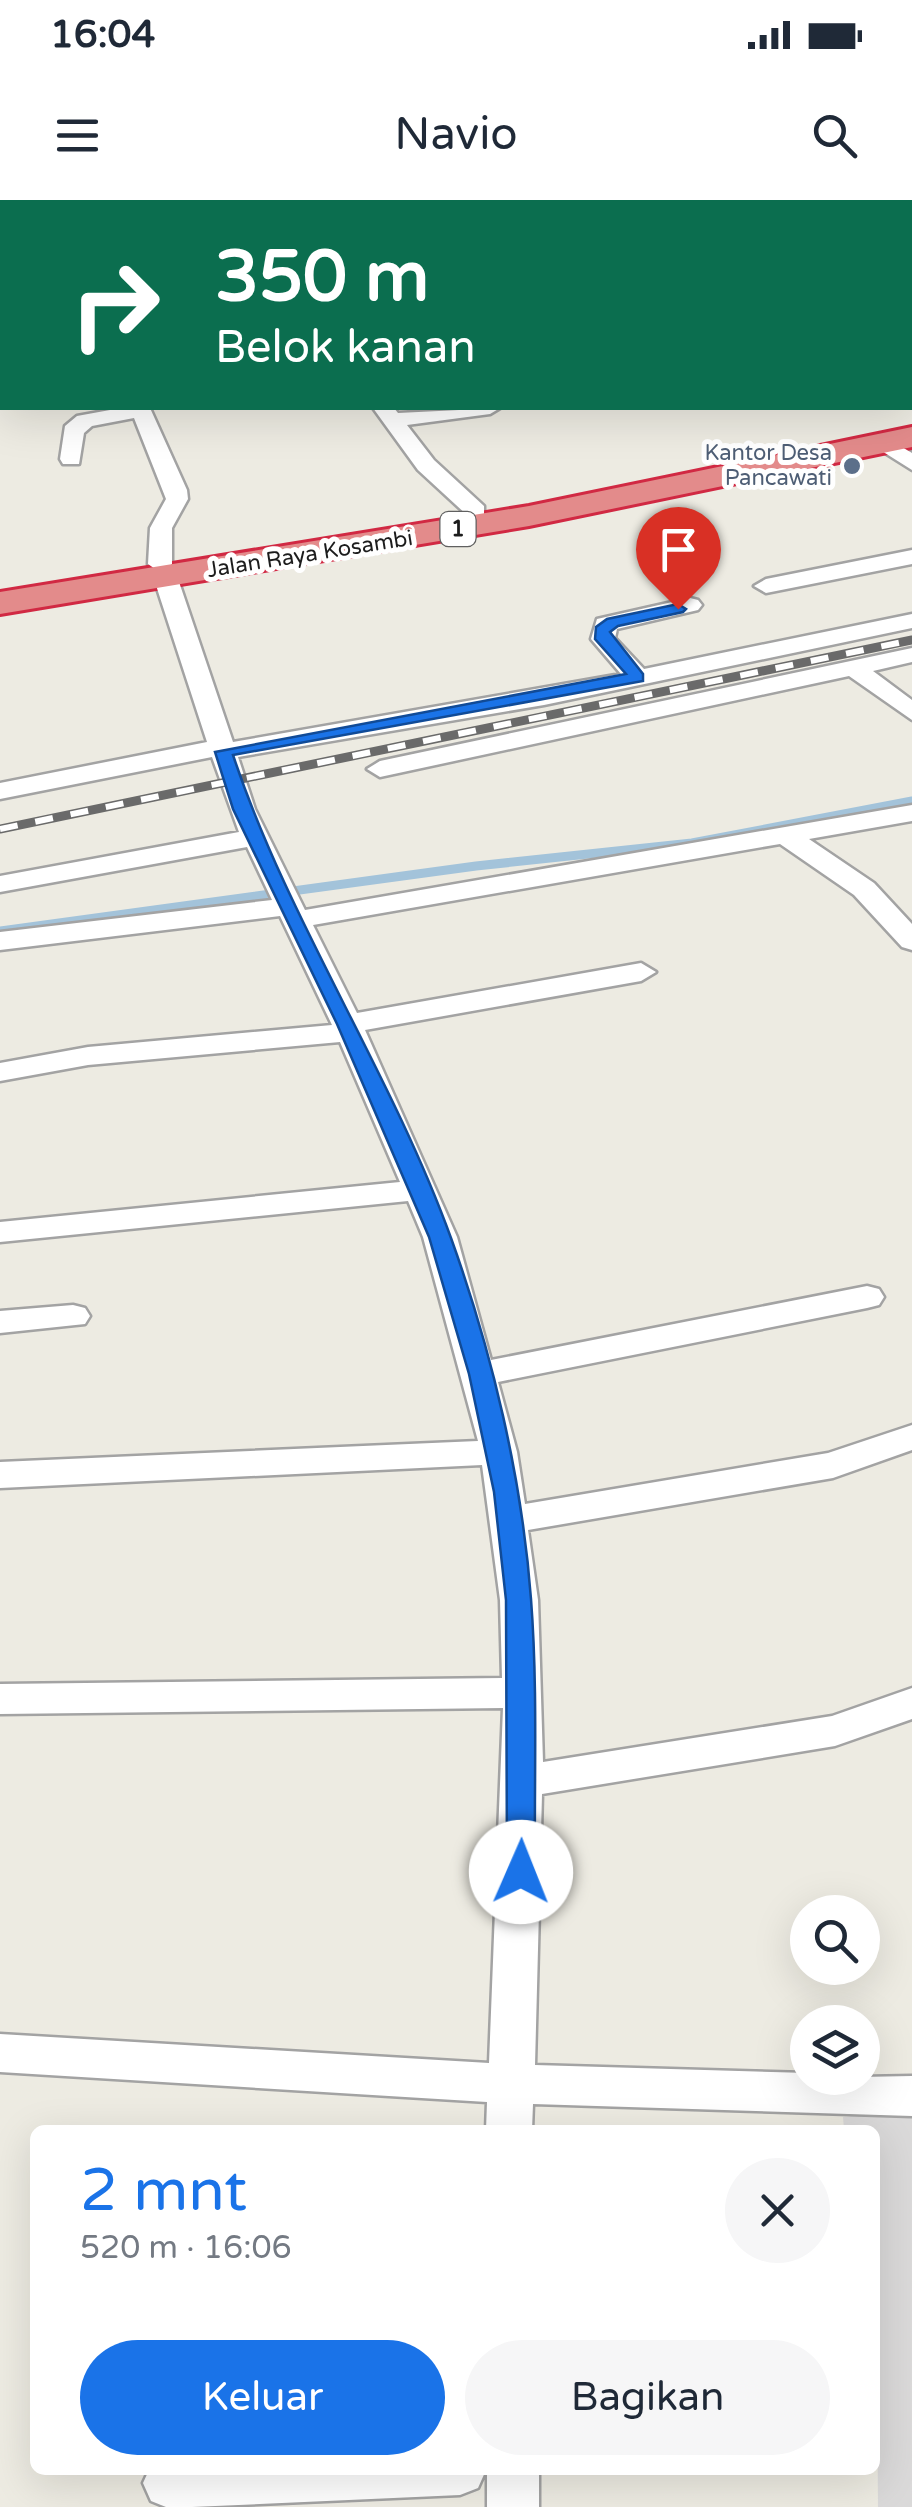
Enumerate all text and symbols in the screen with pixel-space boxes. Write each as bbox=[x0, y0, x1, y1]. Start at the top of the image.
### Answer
text: 16:04 bbox=[50, 12, 155, 58]
icon: menu bbox=[50, 108, 105, 163]
text: Navio bbox=[394, 108, 518, 162]
icon: search bbox=[807, 108, 862, 163]
text: 350 m bbox=[215, 236, 429, 320]
icon: right bbox=[50, 240, 180, 370]
text: Belok kanan bbox=[215, 321, 476, 375]
place label: Kantor Desa Pancawati bbox=[705, 440, 832, 491]
marker: Kantor Desa Pancawati bbox=[841, 455, 863, 477]
pin bbox=[636, 507, 721, 610]
road number: 1 bbox=[440, 512, 476, 546]
icon: arrive bbox=[651, 522, 706, 577]
street label: Jalan Raya Kosambi bbox=[205, 525, 415, 583]
position arrow bbox=[469, 1820, 573, 1924]
map controls bbox=[790, 1895, 880, 2095]
button: search bbox=[790, 1895, 880, 1985]
button: layers bbox=[790, 2005, 880, 2095]
text: 2 mnt bbox=[80, 2155, 247, 2227]
button: close bbox=[725, 2158, 830, 2263]
text: 520 m · 16:06 bbox=[80, 2229, 292, 2267]
button: Keluar bbox=[80, 2340, 445, 2455]
button: Bagikan bbox=[465, 2340, 830, 2455]

